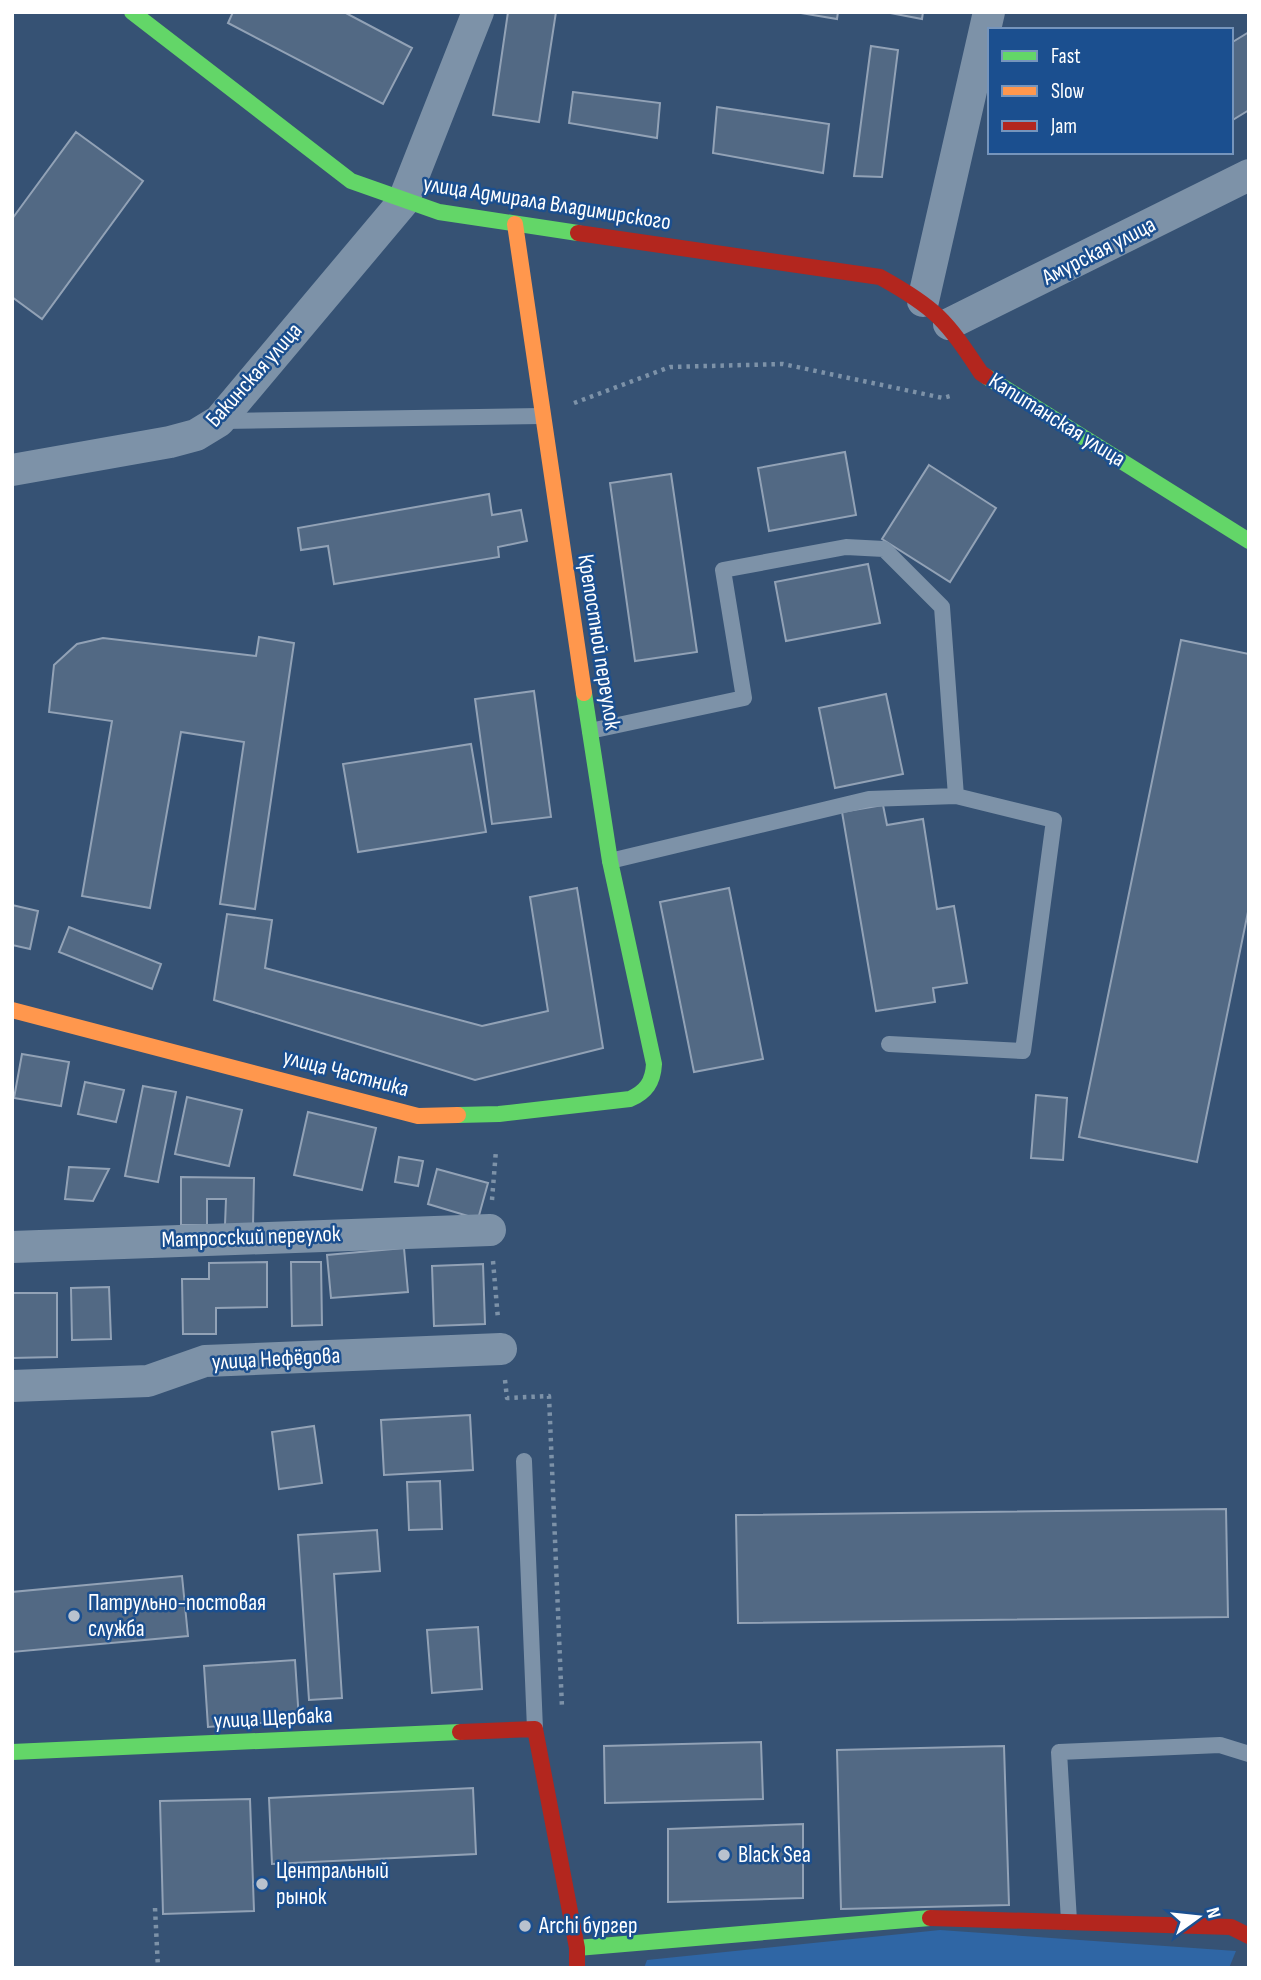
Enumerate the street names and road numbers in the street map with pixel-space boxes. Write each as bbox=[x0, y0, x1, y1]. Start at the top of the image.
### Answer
street label: улица Адмирала Владимирского bbox=[421, 170, 673, 236]
street label: Амурская улица bbox=[1037, 210, 1160, 292]
street label: Бакинская улица bbox=[200, 317, 308, 433]
street label: Капитанская улица bbox=[983, 367, 1131, 473]
street label: Крепостной переулок bbox=[571, 552, 627, 732]
street label: улица Частника bbox=[280, 1043, 412, 1103]
street label: Матросский переулок bbox=[161, 1220, 341, 1254]
street label: улица Нефёдова bbox=[211, 1342, 341, 1376]
street label: улица Щербака bbox=[213, 1701, 333, 1735]

